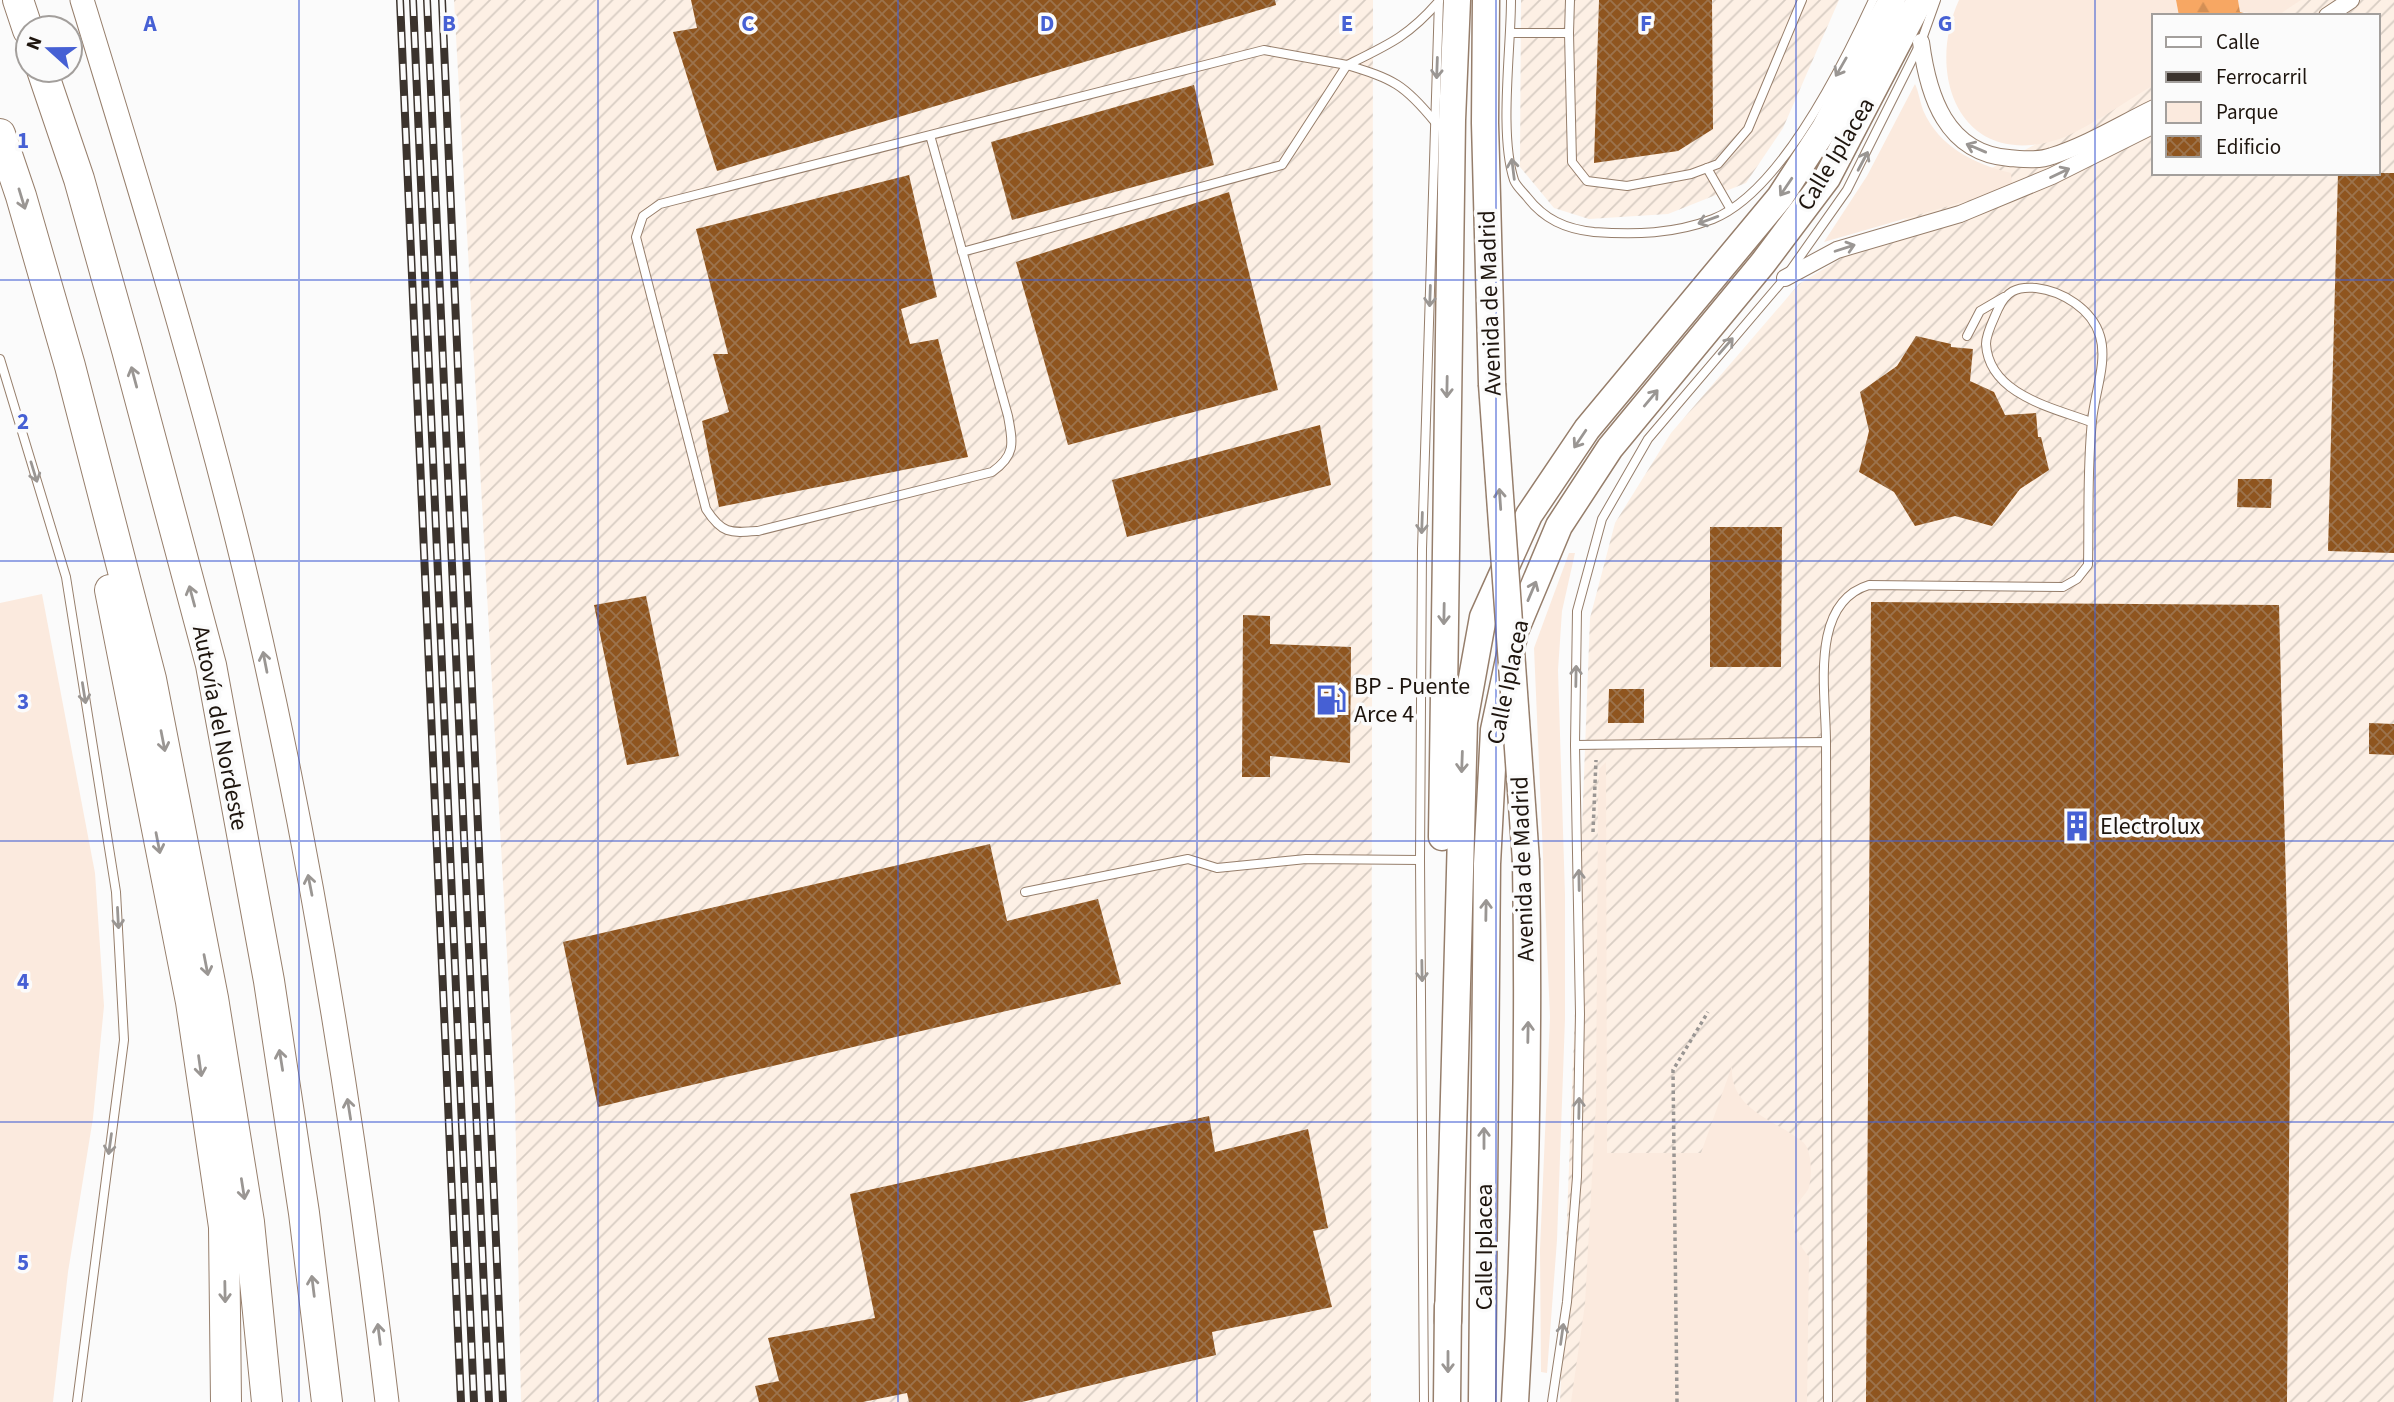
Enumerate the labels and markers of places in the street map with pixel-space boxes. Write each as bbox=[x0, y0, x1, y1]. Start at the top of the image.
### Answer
place label: BP - Puente Arce 4 bbox=[1354, 669, 1470, 732]
fuel station icon: BP - Puente Arce 4 bbox=[1314, 683, 1348, 717]
building icon: Electrolux bbox=[2060, 809, 2094, 843]
place label: Electrolux bbox=[2100, 809, 2201, 844]

